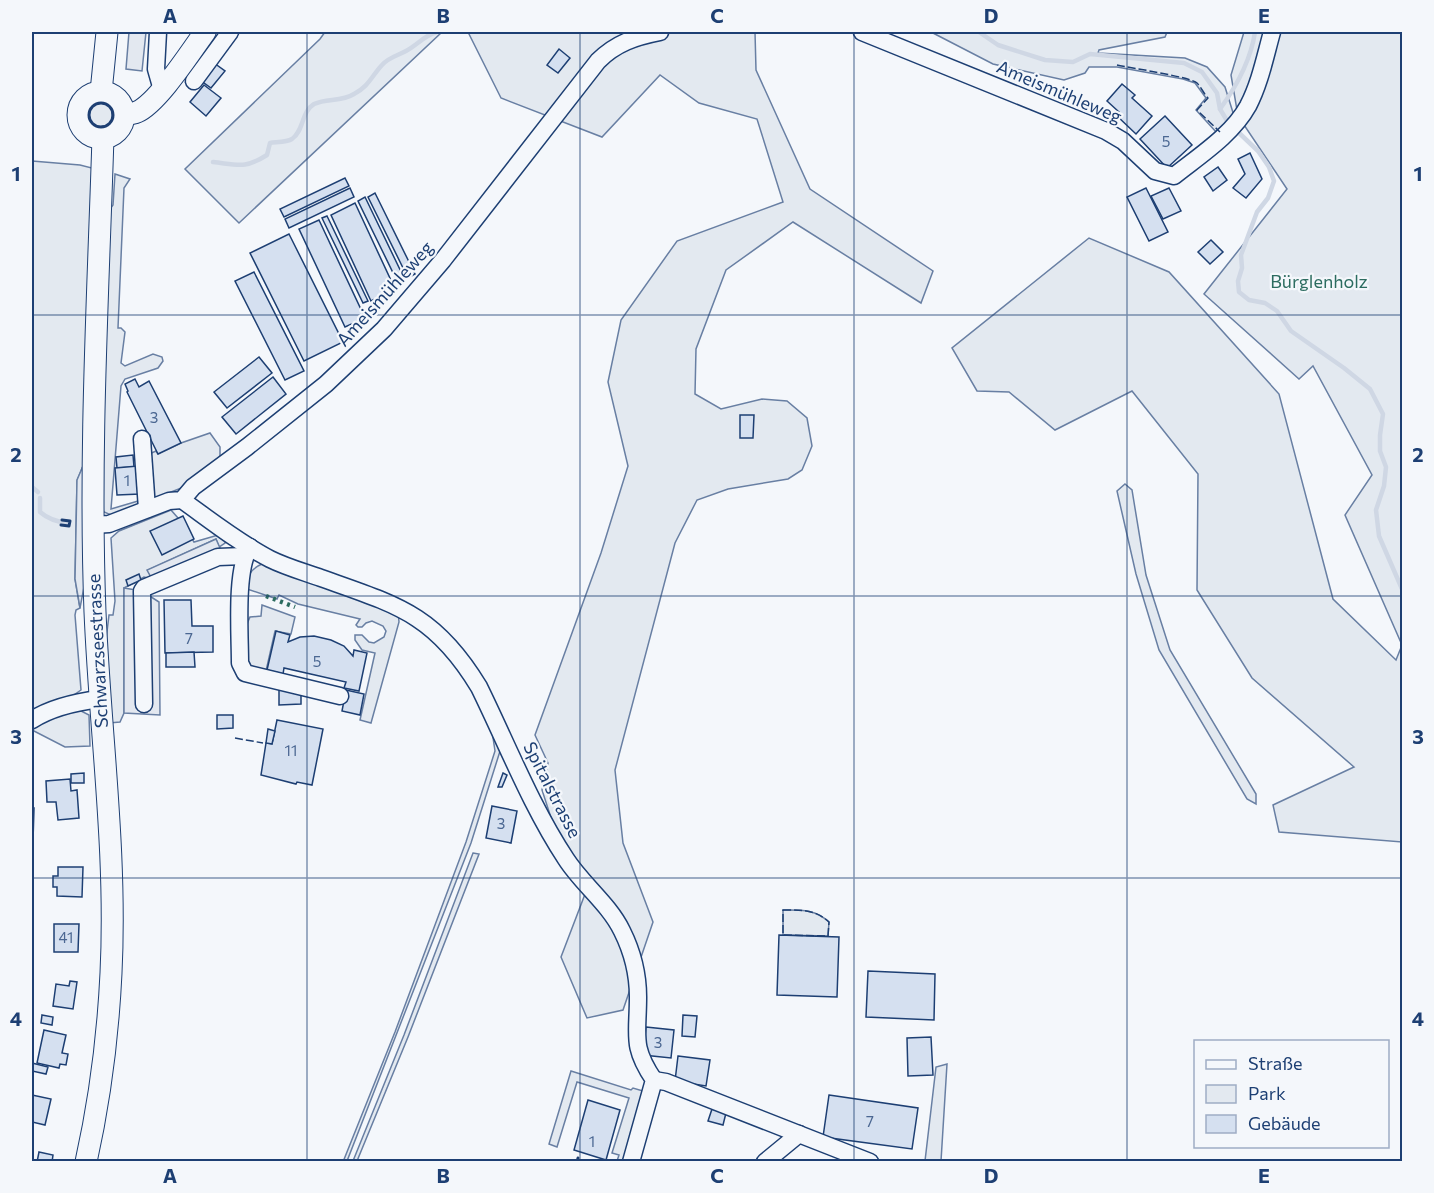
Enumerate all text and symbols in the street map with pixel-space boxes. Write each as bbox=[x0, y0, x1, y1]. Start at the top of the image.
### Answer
text: A bbox=[163, 3, 177, 27]
text: B bbox=[436, 3, 450, 27]
text: C bbox=[710, 3, 724, 27]
text: D bbox=[984, 3, 998, 27]
text: E bbox=[1258, 3, 1270, 27]
street label: Ameismühleweg bbox=[994, 55, 1125, 127]
house number: 5 bbox=[1162, 132, 1170, 150]
text: 1 bbox=[11, 161, 21, 185]
text: 1 bbox=[1413, 161, 1423, 185]
street label: Ameismühleweg bbox=[331, 236, 437, 350]
park label: Bürglenholz bbox=[1270, 270, 1368, 292]
house number: 3 bbox=[150, 408, 158, 426]
text: 2 bbox=[10, 442, 22, 466]
text: 2 bbox=[1412, 442, 1424, 466]
house number: 1 bbox=[124, 471, 130, 489]
street label: Schwarzseestrasse bbox=[82, 573, 112, 729]
house number: 7 bbox=[185, 629, 193, 647]
house number: 5 bbox=[313, 652, 321, 670]
text: 3 bbox=[10, 724, 22, 748]
text: 3 bbox=[1412, 724, 1424, 748]
street label: Spitalstrasse bbox=[519, 738, 587, 841]
house number: 11 bbox=[285, 741, 297, 759]
house number: 3 bbox=[497, 814, 505, 832]
house number: 41 bbox=[59, 928, 73, 946]
text: 4 bbox=[10, 1006, 22, 1030]
text: 4 bbox=[1412, 1006, 1424, 1030]
house number: 3 bbox=[654, 1033, 662, 1051]
legend bbox=[1194, 1040, 1389, 1148]
text: Straße bbox=[1248, 1052, 1303, 1074]
text: Park bbox=[1248, 1082, 1286, 1104]
house number: 7 bbox=[866, 1112, 874, 1130]
text: Gebäude bbox=[1248, 1112, 1321, 1134]
house number: 1 bbox=[589, 1132, 595, 1150]
text: A bbox=[163, 1163, 177, 1187]
text: B bbox=[436, 1163, 450, 1187]
text: C bbox=[710, 1163, 724, 1187]
text: D bbox=[984, 1163, 998, 1187]
text: E bbox=[1258, 1163, 1270, 1187]

